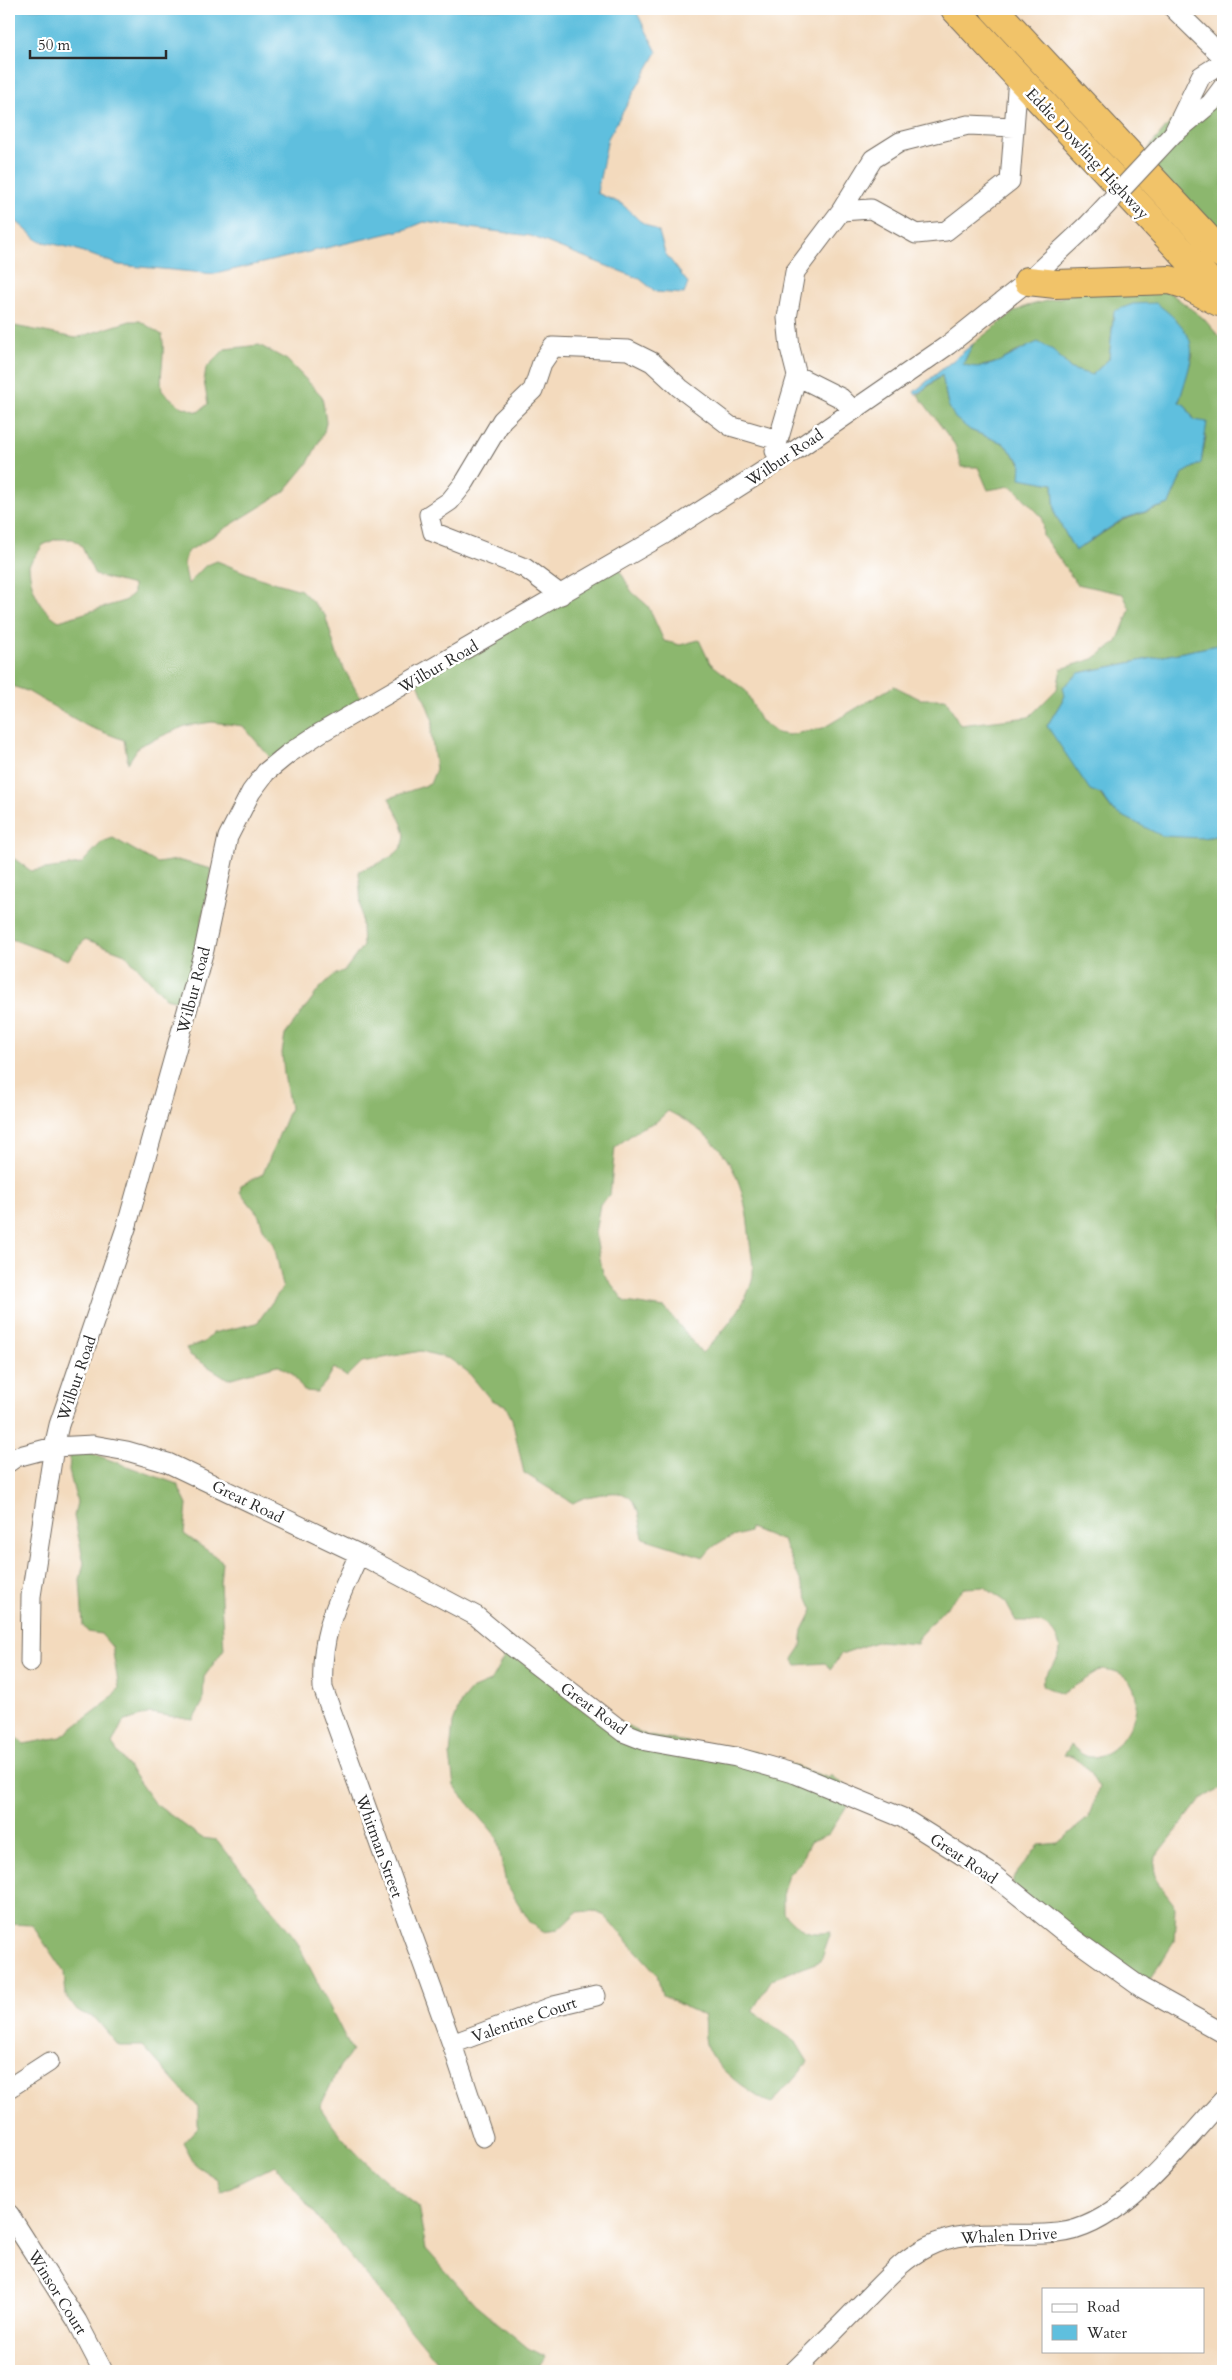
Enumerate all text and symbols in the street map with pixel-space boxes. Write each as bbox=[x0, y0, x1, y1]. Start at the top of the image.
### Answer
scale bar bbox=[30, 28, 166, 60]
text: 50 m bbox=[38, 35, 70, 55]
street label: Eddie Dowling Highway bbox=[1021, 83, 1154, 225]
street label: Wilbur Road bbox=[741, 424, 828, 492]
street label: Wilbur Road bbox=[394, 635, 483, 699]
street label: Wilbur Road bbox=[172, 944, 216, 1037]
street label: Wilbur Road bbox=[52, 1332, 102, 1425]
street label: Great Road bbox=[208, 1475, 288, 1529]
street label: Great Road bbox=[556, 1677, 631, 1741]
street label: Whitman Street bbox=[350, 1791, 408, 1901]
street label: Great Road bbox=[925, 1828, 1002, 1890]
street label: Valentine Court bbox=[469, 1992, 580, 2048]
street label: Whalen Drive bbox=[959, 2222, 1058, 2250]
street label: Winsor Court bbox=[22, 2245, 92, 2339]
legend bbox=[1042, 2288, 1204, 2352]
text: Road bbox=[1087, 2297, 1120, 2317]
text: Water bbox=[1086, 2323, 1128, 2343]

